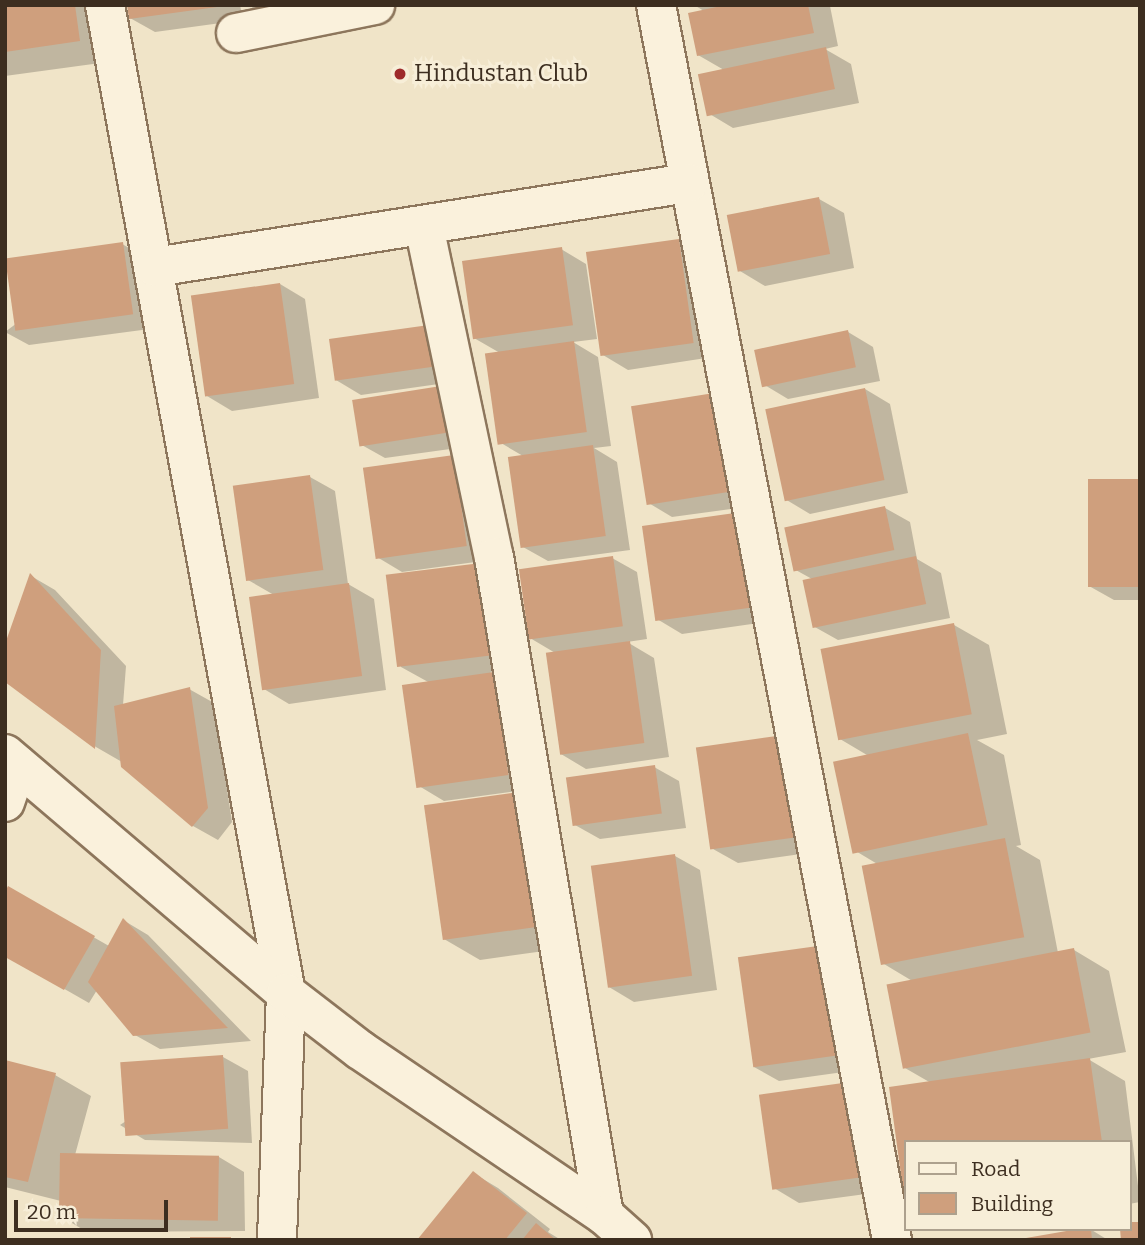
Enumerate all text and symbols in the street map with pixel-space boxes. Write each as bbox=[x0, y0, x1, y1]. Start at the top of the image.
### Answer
place label: Hindustan Club bbox=[414, 60, 588, 88]
marker: Hindustan Club bbox=[392, 66, 408, 82]
legend bbox=[904, 1140, 1131, 1231]
text: Road bbox=[971, 1156, 1020, 1182]
scale bar bbox=[18, 1186, 172, 1230]
text: Building bbox=[971, 1191, 1053, 1217]
text: 20 m bbox=[27, 1199, 76, 1225]

